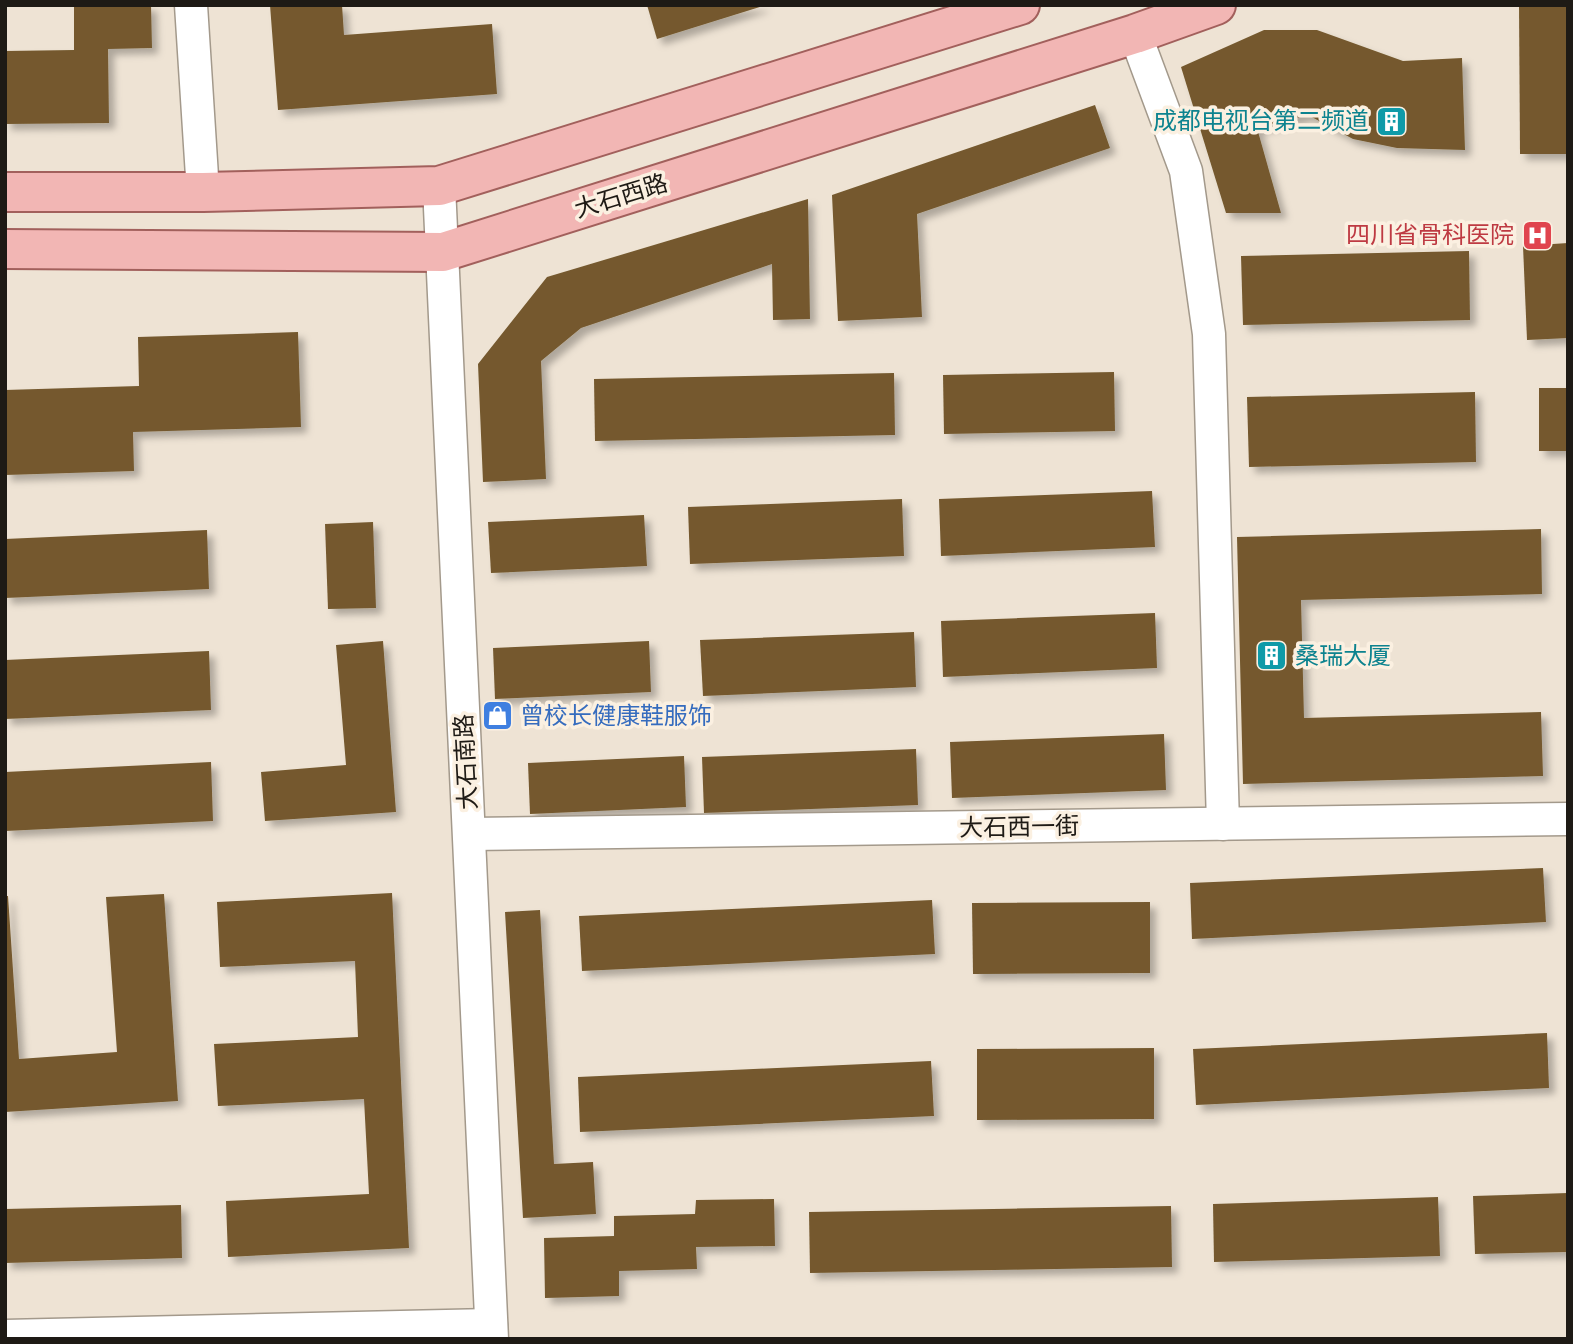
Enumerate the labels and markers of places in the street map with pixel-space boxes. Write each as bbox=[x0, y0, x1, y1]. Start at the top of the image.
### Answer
building icon: 成都电视台第二频道 bbox=[1375, 104, 1409, 138]
place label: 成都电视台第二频道 bbox=[1153, 107, 1369, 135]
hospital icon: 四川省骨科医院 bbox=[1520, 218, 1554, 252]
place label: 四川省骨科医院 bbox=[1346, 221, 1514, 249]
building icon: 桑瑞大厦 bbox=[1255, 639, 1289, 673]
place label: 桑瑞大厦 bbox=[1295, 642, 1391, 670]
shop icon: 曾校长健康鞋服饰 bbox=[480, 699, 514, 733]
place label: 曾校长健康鞋服饰 bbox=[520, 702, 712, 730]

